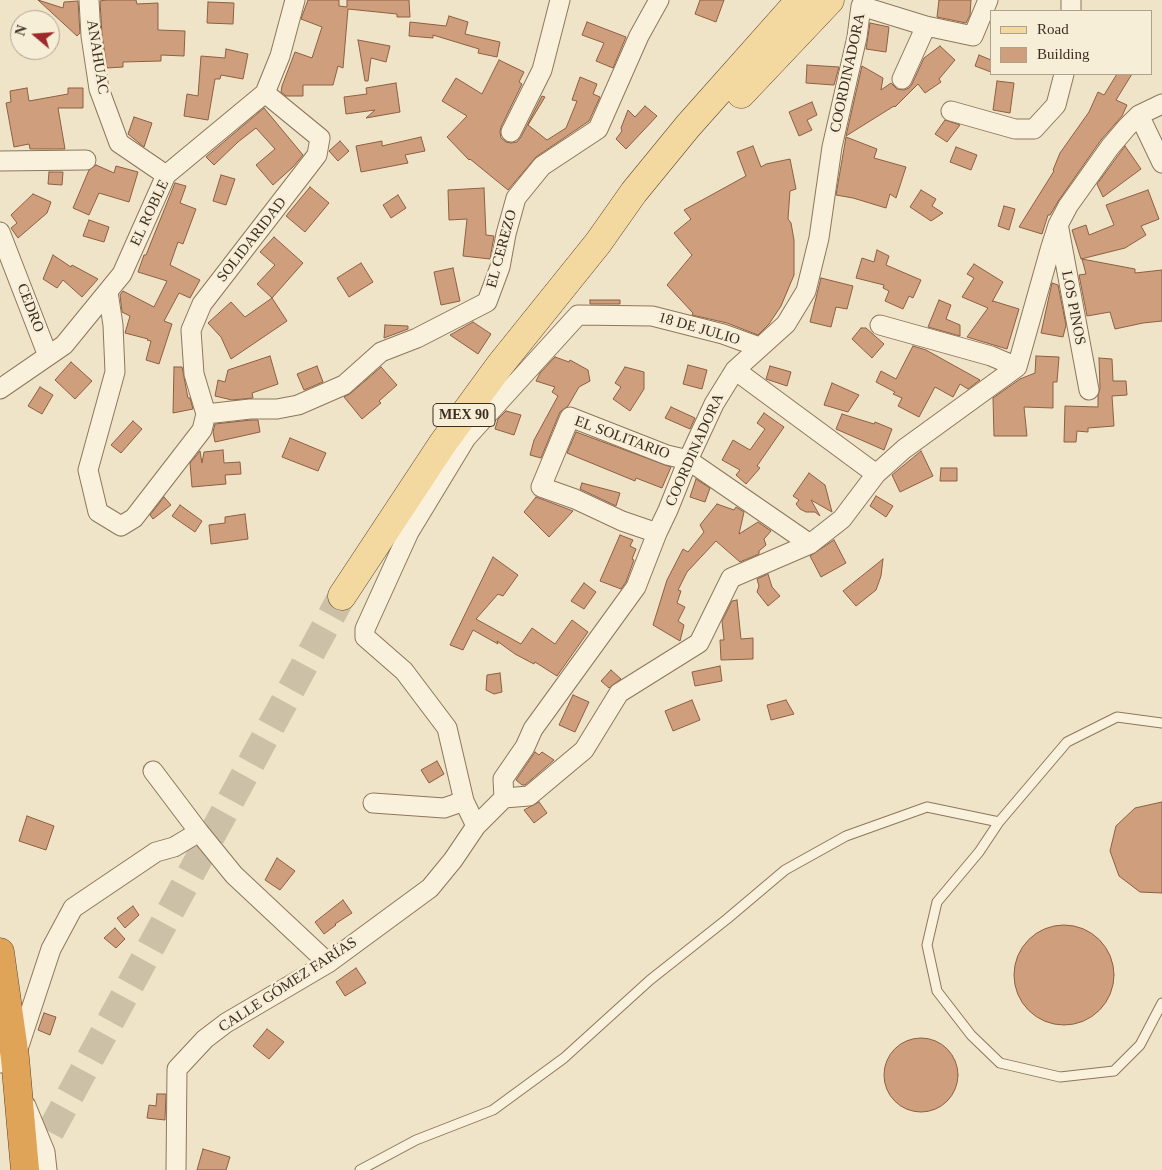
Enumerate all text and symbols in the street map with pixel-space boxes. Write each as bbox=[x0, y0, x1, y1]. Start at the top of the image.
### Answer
north arrow bbox=[10, 10, 60, 60]
legend bbox=[990, 10, 1152, 75]
street label: COORDINADORA bbox=[827, 12, 869, 134]
street label: ANAHUAC bbox=[82, 19, 112, 95]
text: Road bbox=[1037, 21, 1069, 37]
text: N bbox=[13, 23, 30, 38]
text: Building bbox=[1037, 46, 1090, 62]
street label: EL ROBLE bbox=[127, 177, 173, 249]
street label: SOLIDARIDAD bbox=[213, 194, 291, 286]
street label: EL CEREZO bbox=[483, 208, 521, 290]
street label: LOS PINOS bbox=[1057, 269, 1089, 347]
street label: CEDRO bbox=[12, 281, 48, 335]
street label: 18 DE JULIO bbox=[656, 309, 742, 349]
street label: COORDINADORA bbox=[662, 391, 728, 509]
road number: MEX 90 bbox=[433, 404, 495, 426]
street label: EL SOLITARIO bbox=[572, 412, 672, 464]
street label: CALLE GÓMEZ FARÍAS bbox=[215, 934, 361, 1036]

